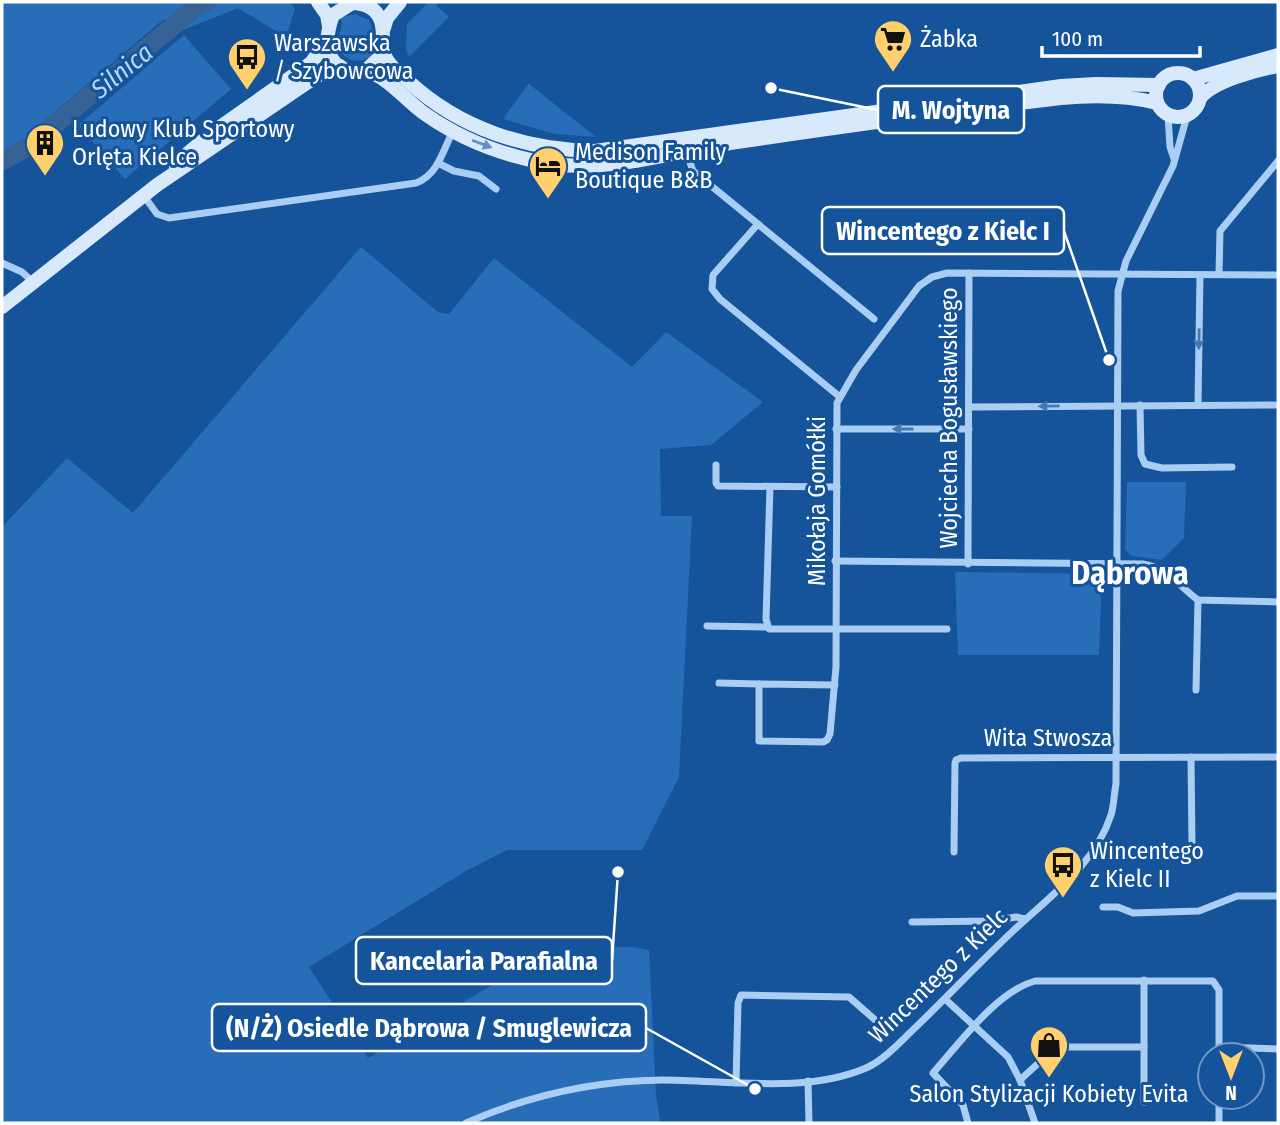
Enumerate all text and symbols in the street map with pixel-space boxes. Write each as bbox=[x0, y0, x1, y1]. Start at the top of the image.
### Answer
scale bar bbox=[1042, 14, 1200, 58]
supermarket icon: Żabka bbox=[872, 18, 914, 73]
place label: Żabka bbox=[920, 25, 978, 53]
text: 100 m bbox=[1052, 26, 1103, 52]
place label: Warszawska / Szybowcowa bbox=[274, 29, 413, 85]
bus stop icon: Warszawska / Szybowcowa bbox=[226, 36, 268, 91]
water label: Silnica bbox=[84, 37, 159, 106]
callout: M. Wojtyna bbox=[878, 86, 1024, 133]
text: M. Wojtyna bbox=[892, 95, 1010, 126]
place label: Ludowy Klub Sportowy Orlęta Kielce bbox=[72, 115, 295, 171]
building icon: Ludowy Klub Sportowy Orlęta Kielce bbox=[24, 122, 66, 177]
place label: Medison Family Boutique B&B bbox=[575, 138, 726, 194]
one-way arrow bbox=[471, 139, 492, 150]
hotel icon: Medison Family Boutique B&B bbox=[527, 145, 569, 200]
callout: Wincentego z Kielc I bbox=[822, 207, 1064, 254]
text: Wincentego z Kielc I bbox=[836, 216, 1050, 247]
street label: Wojciecha Bogusławskiego bbox=[935, 287, 963, 549]
one-way arrow bbox=[1193, 329, 1205, 351]
one-way arrow bbox=[1038, 400, 1060, 412]
street label: Mikołaja Gomółki bbox=[803, 416, 831, 586]
one-way arrow bbox=[891, 423, 913, 435]
district label: Dąbrowa bbox=[1071, 554, 1189, 593]
street label: Wita Stwosza bbox=[984, 724, 1112, 752]
place label: Wincentego z Kielc II bbox=[1090, 837, 1204, 893]
bus stop icon: Wincentego z Kielc II bbox=[1042, 844, 1084, 899]
street label: Wincentego z Kielc bbox=[863, 903, 1013, 1049]
callout: Kancelaria Parafialna bbox=[356, 937, 612, 984]
text: Kancelaria Parafialna bbox=[370, 946, 598, 977]
callout: (N/Ż) Osiedle Dąbrowa / Smuglewicza bbox=[212, 1004, 646, 1051]
text: (N/Ż) Osiedle Dąbrowa / Smuglewicza bbox=[226, 1013, 632, 1044]
shop icon: Salon Stylizacji Kobiety Evita bbox=[1028, 1024, 1070, 1079]
north arrow bbox=[1196, 1041, 1266, 1111]
place label: Salon Stylizacji Kobiety Evita bbox=[910, 1080, 1189, 1108]
text: N bbox=[1225, 1081, 1237, 1104]

